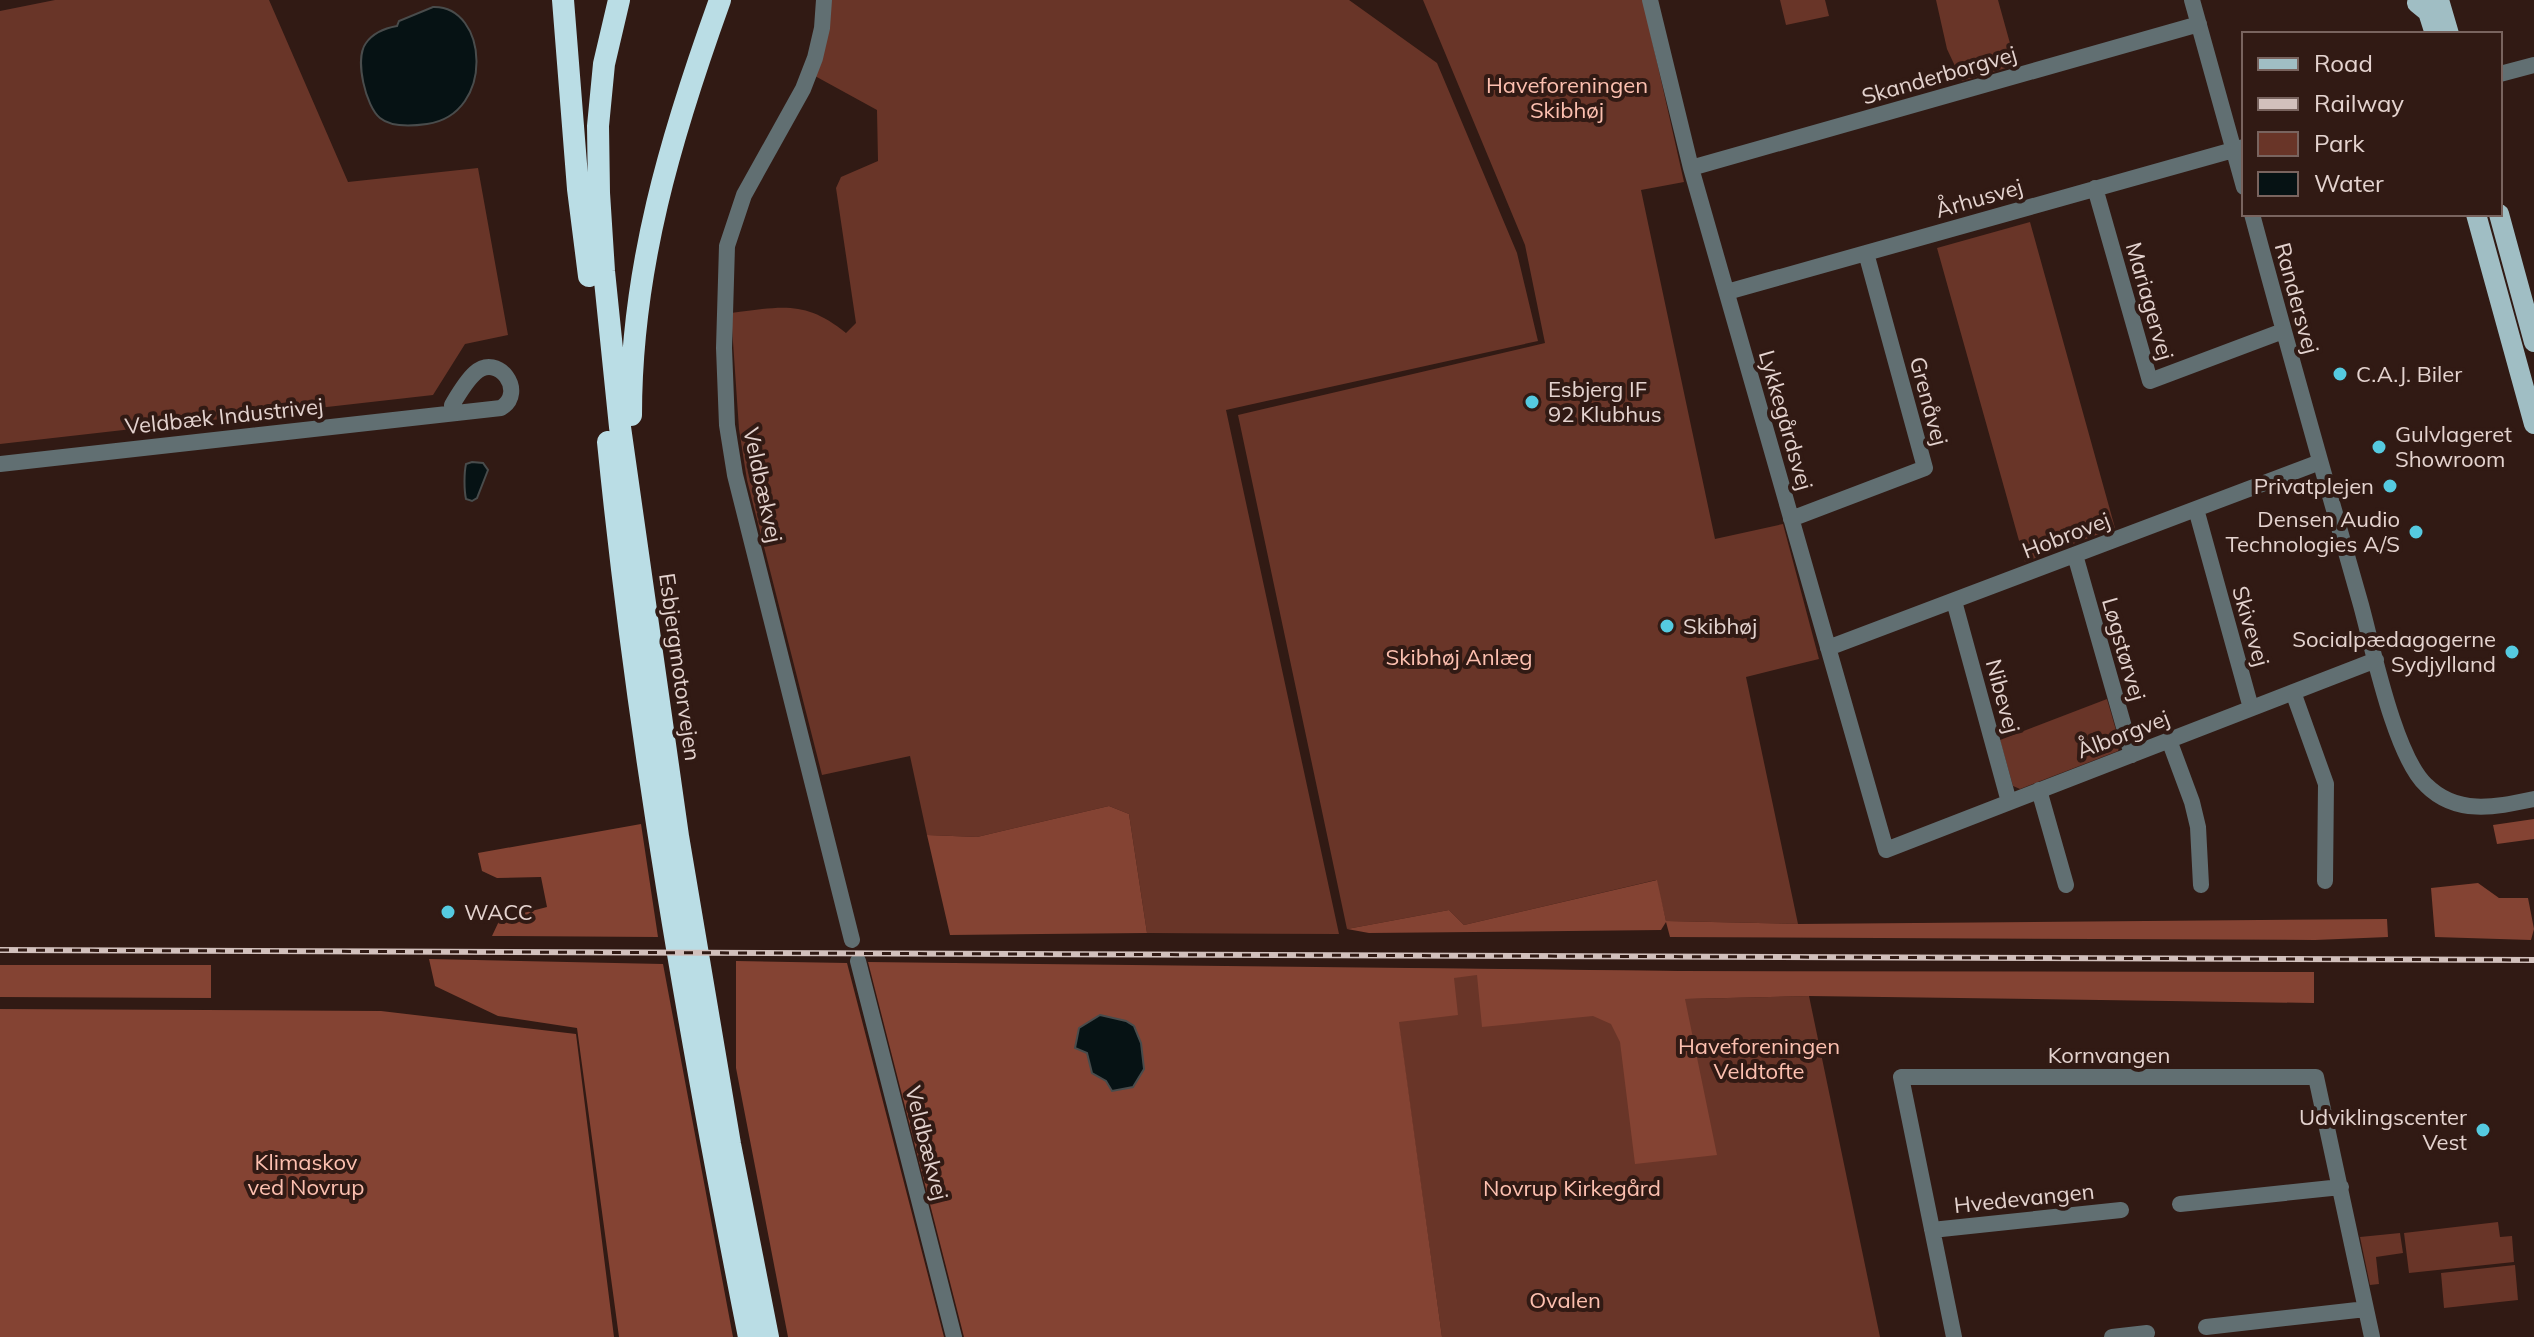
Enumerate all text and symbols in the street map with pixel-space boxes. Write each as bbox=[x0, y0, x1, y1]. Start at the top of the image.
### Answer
legend bbox=[2242, 32, 2502, 216]
street label: Skanderborgvej bbox=[1858, 40, 2020, 110]
text: Road bbox=[2314, 48, 2373, 78]
park label: Haveforeningen Skibhøj bbox=[1486, 71, 1648, 124]
text: Railway bbox=[2314, 88, 2404, 118]
text: Park bbox=[2314, 128, 2365, 158]
text: Water bbox=[2314, 168, 2384, 198]
street label: Århusvej bbox=[1932, 172, 2026, 224]
street label: Mariagervej bbox=[2120, 239, 2180, 363]
street label: Randersvej bbox=[2269, 239, 2325, 357]
street label: Lykkegårdsvej bbox=[1753, 347, 1819, 493]
street label: Grenåvej bbox=[1904, 354, 1954, 448]
place label: C.A.J. Biler bbox=[2356, 360, 2462, 388]
marker: C.A.J. Biler bbox=[2331, 365, 2349, 383]
place label: Esbjerg IF 92 Klubhus bbox=[1548, 375, 1662, 428]
street label: Veldbæk Industrivej bbox=[124, 392, 324, 440]
marker: Esbjerg IF 92 Klubhus bbox=[1523, 393, 1541, 411]
place label: Gulvlageret Showroom bbox=[2395, 420, 2512, 473]
street label: Veldbækvej bbox=[737, 425, 789, 545]
marker: Gulvlageret Showroom bbox=[2370, 438, 2388, 456]
place label: Privatplejen bbox=[2254, 472, 2374, 500]
marker: Privatplejen bbox=[2381, 477, 2399, 495]
place label: Densen Audio Technologies A/S bbox=[2225, 505, 2400, 558]
street label: Hobrovej bbox=[2018, 506, 2114, 564]
marker: Densen Audio Technologies A/S bbox=[2407, 523, 2425, 541]
street label: Esbjergmotorvejen bbox=[653, 571, 707, 763]
street label: Skivevej bbox=[2226, 583, 2276, 669]
street label: Løgstørvej bbox=[2096, 594, 2152, 704]
place label: Skibhøj bbox=[1683, 612, 1757, 640]
marker: Skibhøj bbox=[1658, 617, 1676, 635]
place label: Socialpædagogerne Sydjylland bbox=[2292, 625, 2496, 678]
park label: Skibhøj Anlæg bbox=[1386, 643, 1532, 671]
marker: Socialpædagogerne Sydjylland bbox=[2503, 643, 2521, 661]
street label: Nibevej bbox=[1980, 656, 2026, 736]
street label: Ålborgvej bbox=[2073, 704, 2173, 764]
place label: WACC bbox=[464, 898, 533, 926]
marker: WACC bbox=[439, 903, 457, 921]
park label: Haveforeningen Veldtofte bbox=[1678, 1032, 1840, 1085]
street label: Kornvangen bbox=[2048, 1041, 2170, 1069]
street label: Veldbækvej bbox=[899, 1083, 955, 1203]
place label: Udviklingscenter Vest bbox=[2299, 1103, 2467, 1156]
marker: Udviklingscenter Vest bbox=[2474, 1121, 2492, 1139]
park label: Klimaskov ved Novrup bbox=[248, 1148, 364, 1201]
park label: Novrup Kirkegård bbox=[1483, 1174, 1661, 1202]
street label: Hvedevangen bbox=[1952, 1177, 2096, 1219]
park label: Ovalen bbox=[1529, 1286, 1601, 1314]

